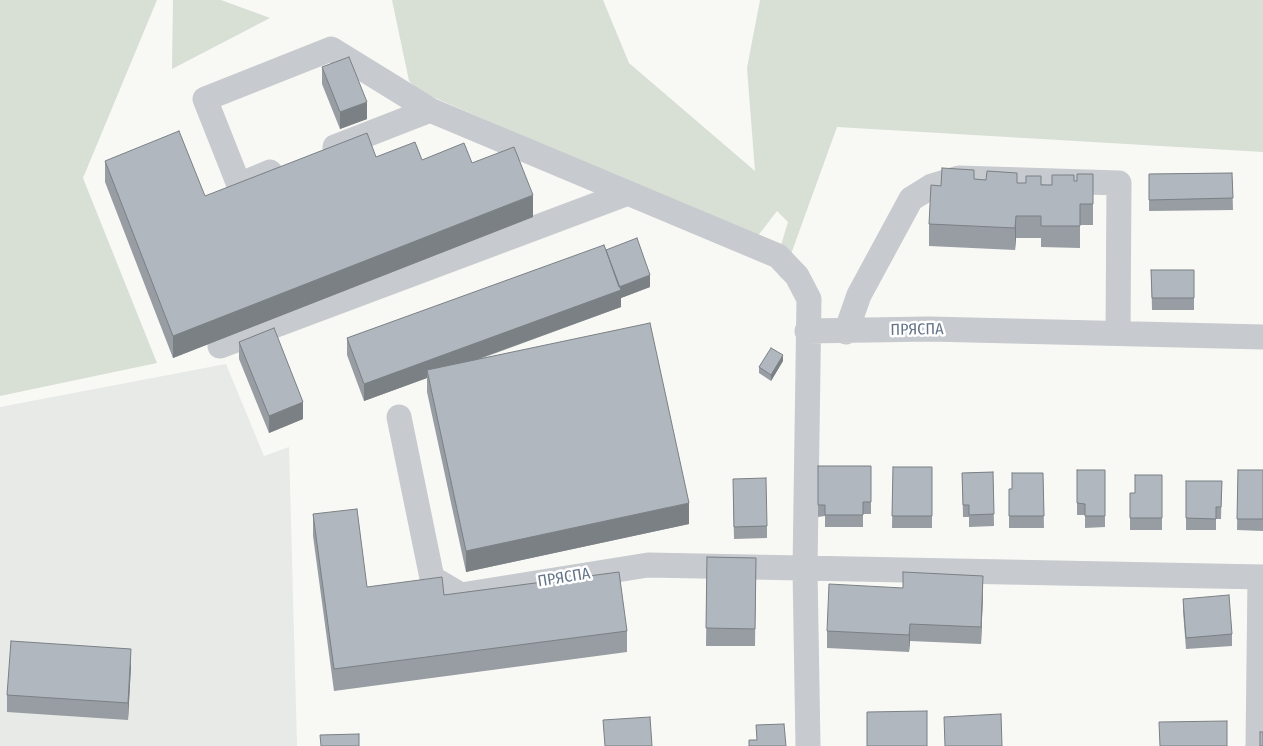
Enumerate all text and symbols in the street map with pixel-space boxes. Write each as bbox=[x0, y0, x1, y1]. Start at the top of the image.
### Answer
street label: ПРЯСПА bbox=[890, 320, 944, 340]
street label: ПРЯСПА bbox=[536, 564, 592, 592]

